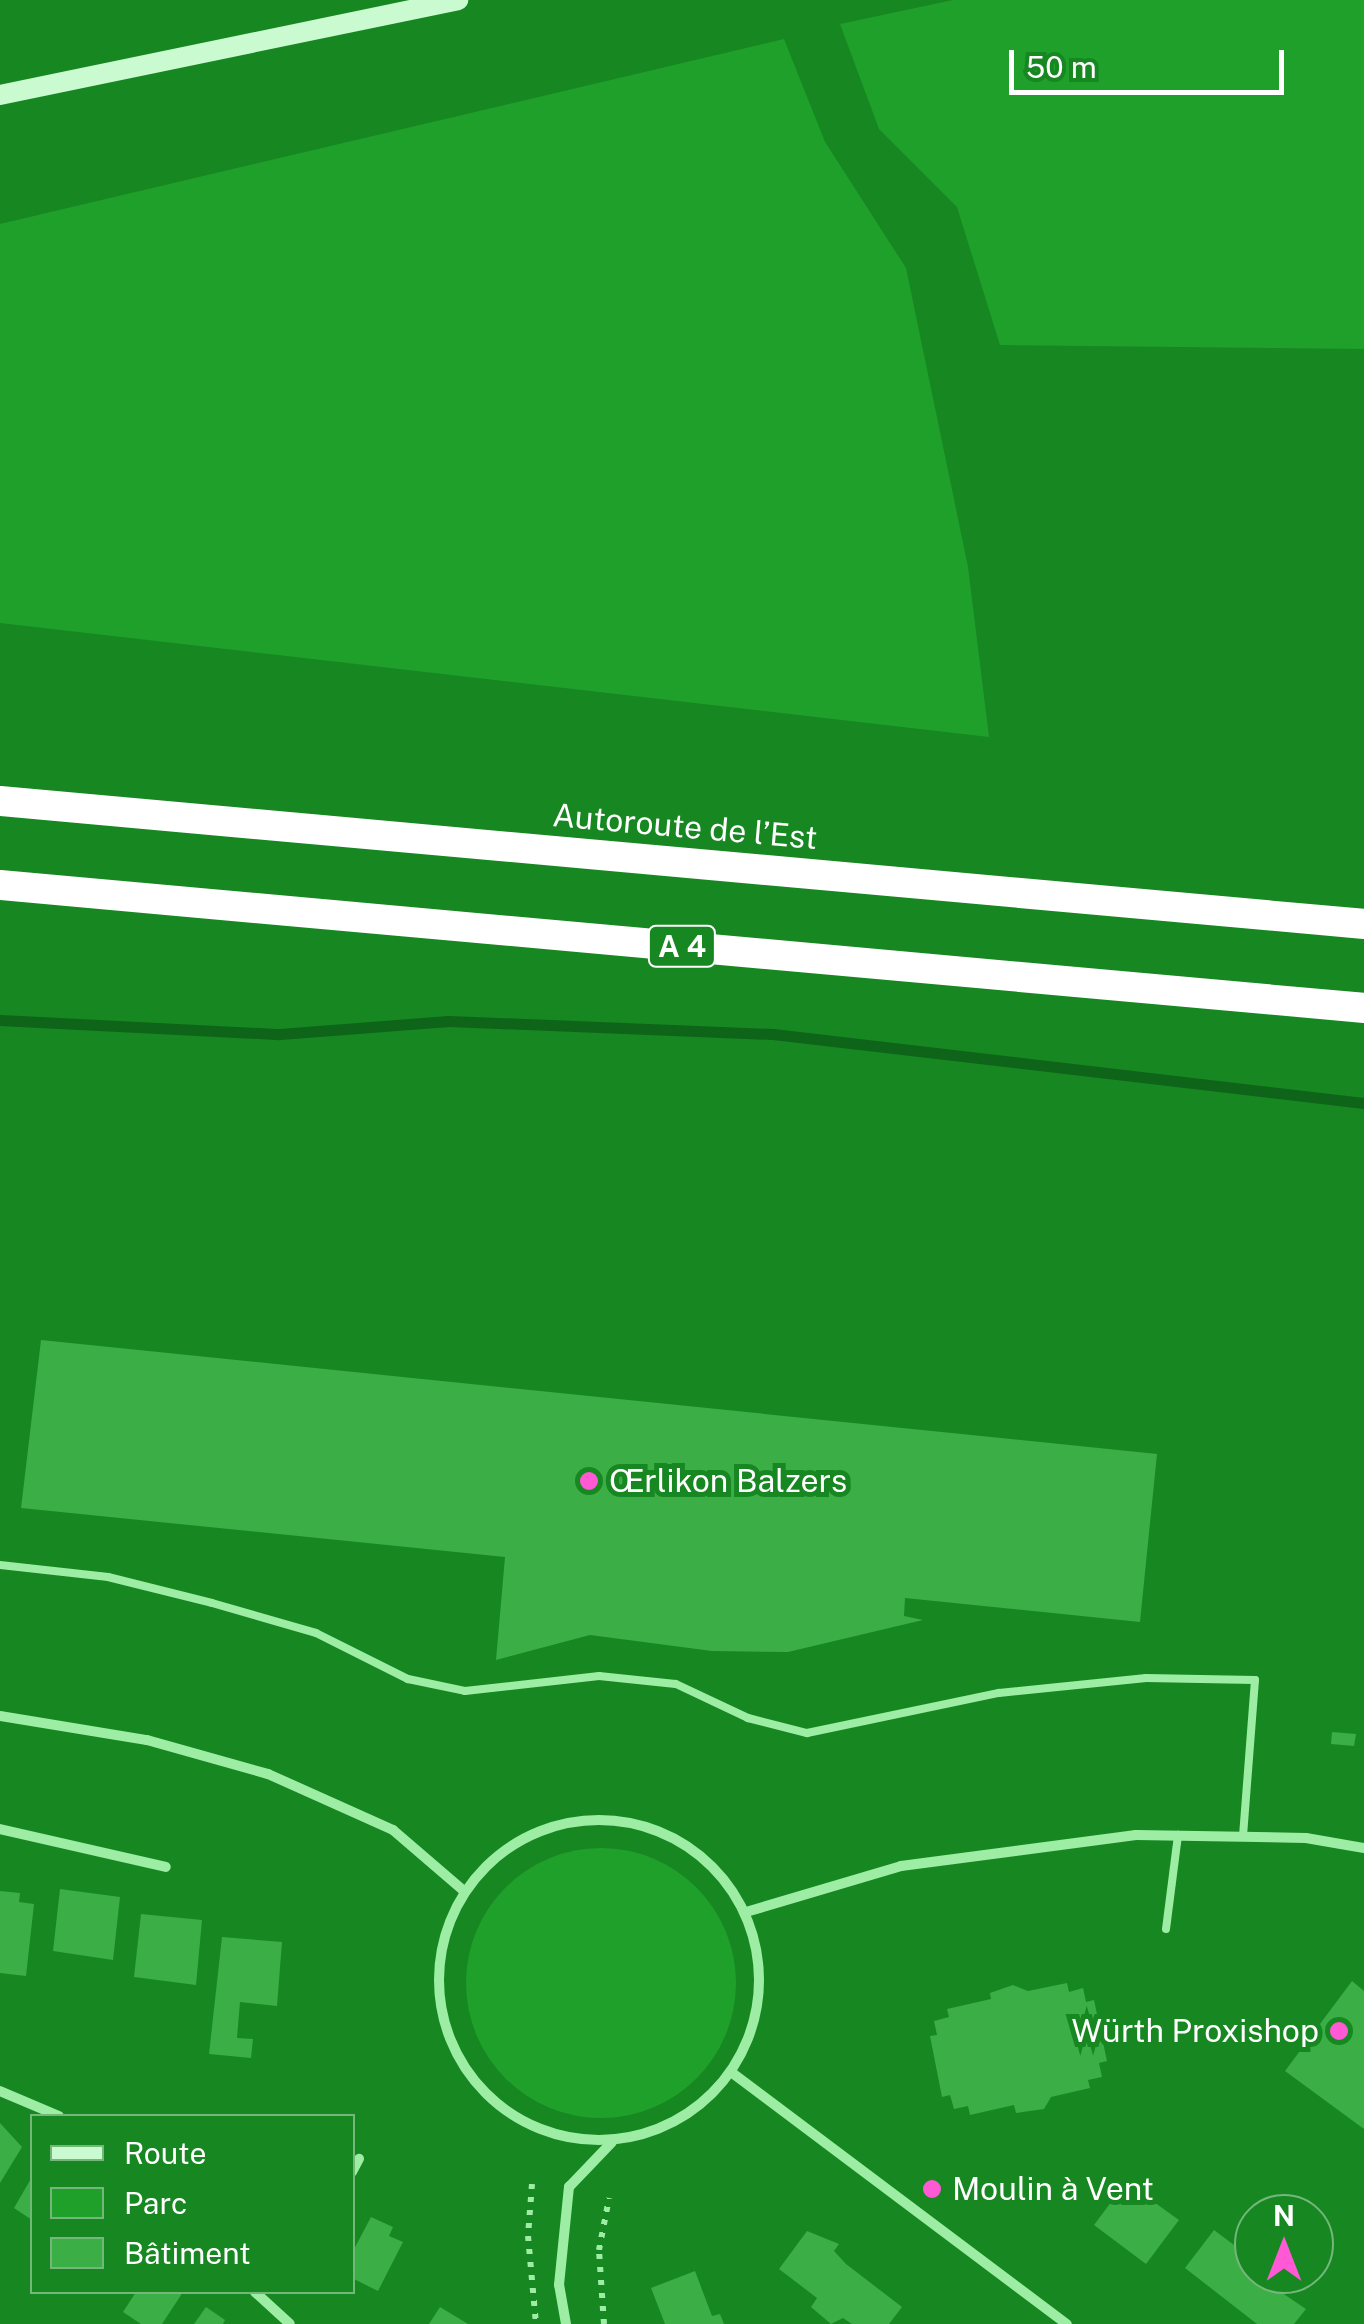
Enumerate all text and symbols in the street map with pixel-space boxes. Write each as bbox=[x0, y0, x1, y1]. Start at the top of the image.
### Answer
scale bar bbox=[1014, 30, 1289, 92]
text: 50 m bbox=[1026, 49, 1097, 85]
street label: Autoroute de l’Est bbox=[551, 796, 819, 858]
road number: A 4 bbox=[647, 921, 717, 971]
place label: Œrlikon Balzers bbox=[609, 1462, 847, 1500]
marker: Œrlikon Balzers bbox=[578, 1470, 600, 1492]
place label: Würth Proxishop bbox=[1072, 2012, 1319, 2050]
marker: Würth Proxishop bbox=[1328, 2020, 1350, 2042]
legend bbox=[30, 2114, 355, 2294]
text: Route bbox=[124, 2135, 206, 2171]
place label: Moulin à Vent bbox=[952, 2170, 1155, 2208]
marker: Moulin à Vent bbox=[921, 2178, 943, 2200]
text: Parc bbox=[124, 2185, 187, 2221]
north arrow bbox=[1234, 2194, 1334, 2294]
text: N bbox=[1273, 2199, 1295, 2232]
text: Bâtiment bbox=[124, 2235, 251, 2271]

